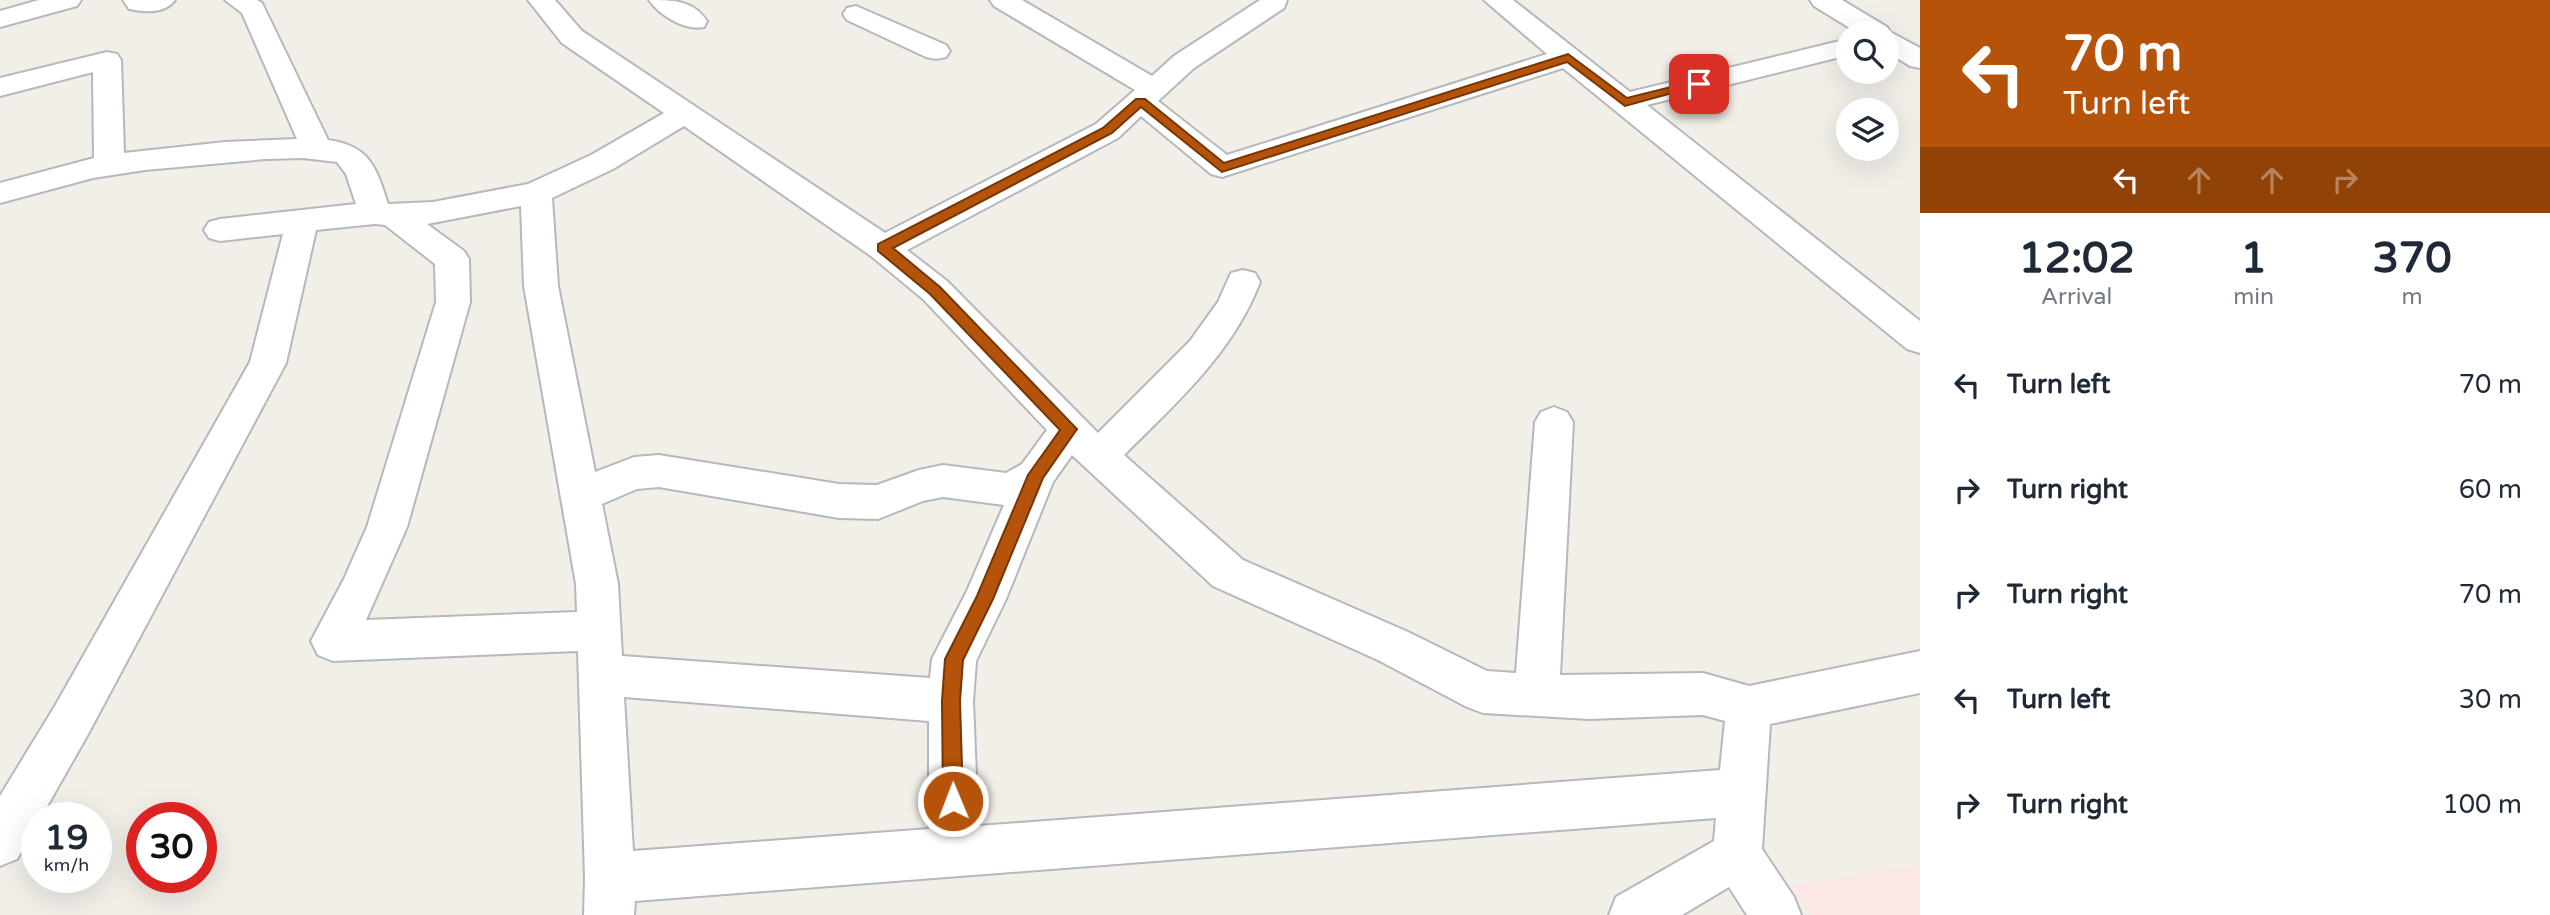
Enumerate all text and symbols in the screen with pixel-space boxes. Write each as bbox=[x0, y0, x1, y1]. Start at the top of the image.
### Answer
map controls bbox=[1836, 21, 1899, 161]
button: search bbox=[1836, 21, 1899, 84]
text: 70 m bbox=[2063, 25, 2182, 84]
icon: left bbox=[1948, 28, 2039, 119]
pin bbox=[1669, 54, 1729, 114]
icon: arrive bbox=[1680, 65, 1718, 103]
text: Turn left bbox=[2063, 85, 2190, 123]
button: layers bbox=[1836, 98, 1899, 161]
icon: left bbox=[2107, 161, 2145, 199]
icon: ahead bbox=[2180, 161, 2218, 199]
icon: ahead bbox=[2253, 161, 2291, 199]
icon: right bbox=[2326, 161, 2364, 199]
text: 12:02 bbox=[2018, 233, 2135, 284]
text: 1 bbox=[2240, 233, 2267, 284]
text: 370 bbox=[2372, 233, 2452, 284]
text: Arrival bbox=[2041, 283, 2112, 311]
text: min bbox=[2233, 283, 2274, 311]
text: m bbox=[2401, 283, 2423, 311]
icon: left bbox=[1948, 366, 1986, 404]
text: Turn left bbox=[2007, 369, 2110, 400]
text: 70 m bbox=[2459, 369, 2522, 400]
icon: right bbox=[1948, 471, 1986, 509]
text: Turn right bbox=[2007, 474, 2128, 505]
text: 60 m bbox=[2459, 474, 2522, 505]
icon: right bbox=[1948, 576, 1986, 614]
text: Turn right bbox=[2007, 579, 2128, 610]
text: 70 m bbox=[2459, 579, 2522, 610]
icon: left bbox=[1948, 681, 1986, 719]
text: Turn left bbox=[2007, 684, 2110, 715]
text: 30 m bbox=[2459, 684, 2522, 715]
position arrow bbox=[916, 764, 990, 838]
icon: right bbox=[1948, 786, 1986, 824]
text: Turn right bbox=[2007, 789, 2128, 820]
text: 100 m bbox=[2442, 789, 2522, 820]
speed limit sign: 30 bbox=[126, 802, 217, 893]
text: 19 bbox=[45, 817, 88, 859]
text: km/h bbox=[44, 854, 89, 876]

